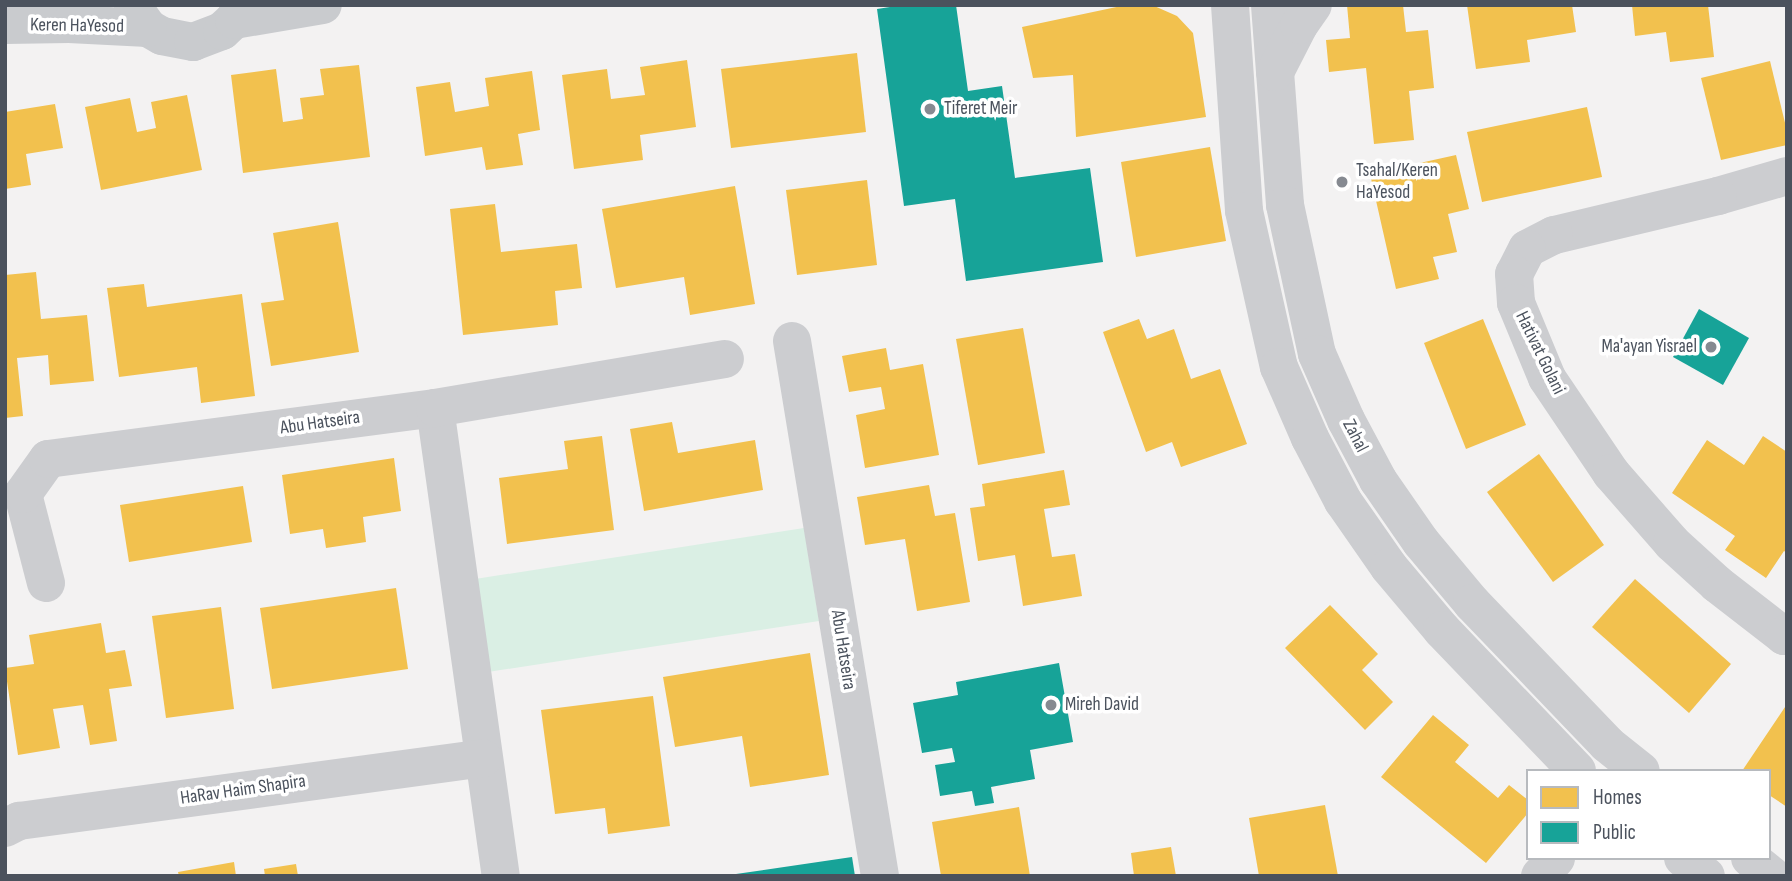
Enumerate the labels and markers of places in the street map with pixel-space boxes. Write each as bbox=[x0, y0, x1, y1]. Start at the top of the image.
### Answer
place label: Tiferet Meir bbox=[944, 98, 1017, 120]
marker: Tiferet Meir bbox=[922, 101, 938, 117]
place label: Tsahal/Keren HaYesod bbox=[1356, 160, 1438, 204]
marker: Tsahal/Keren HaYesod bbox=[1334, 174, 1350, 190]
place label: Ma'ayan Yisrael bbox=[1601, 336, 1697, 358]
marker: Ma'ayan Yisrael bbox=[1703, 339, 1719, 355]
place label: Mireh David bbox=[1065, 694, 1139, 716]
marker: Mireh David bbox=[1043, 697, 1059, 713]

